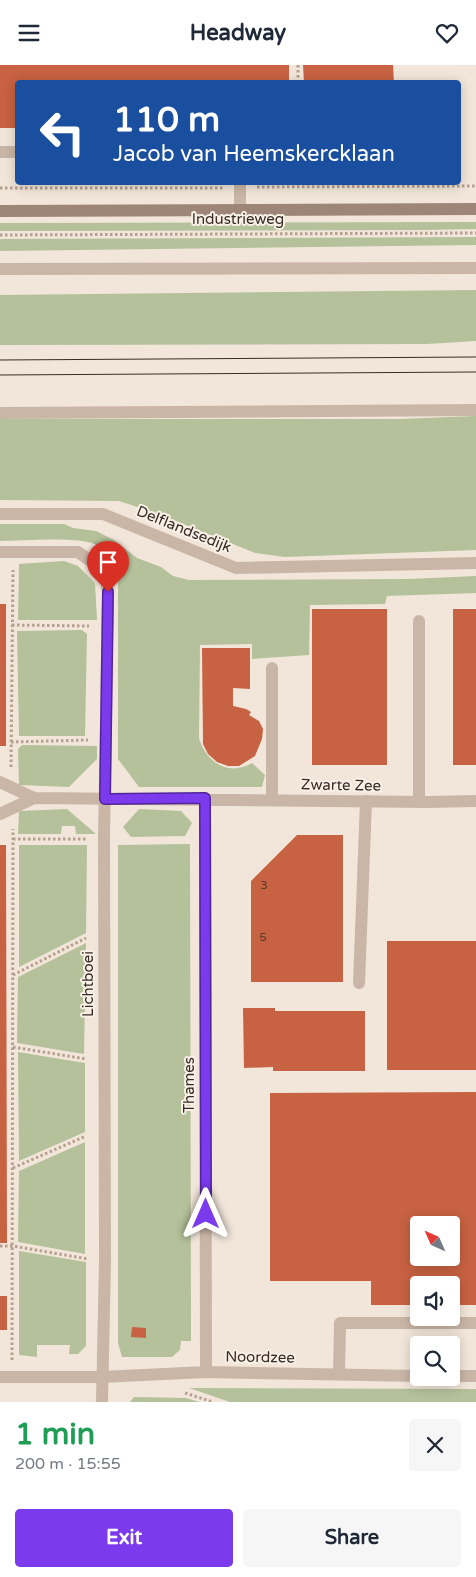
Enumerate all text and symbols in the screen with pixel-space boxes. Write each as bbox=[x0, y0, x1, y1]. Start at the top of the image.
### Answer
icon: menu bbox=[15, 19, 43, 47]
icon: heart bbox=[433, 19, 461, 47]
text: Headway bbox=[190, 20, 286, 46]
text: 110 m bbox=[113, 99, 220, 141]
icon: left bbox=[30, 100, 95, 165]
text: Jacob van Heemskercklaan bbox=[113, 141, 395, 167]
street label: Industrieweg bbox=[192, 210, 284, 228]
street label: Delflandsedijk bbox=[134, 502, 234, 556]
pin bbox=[87, 541, 129, 592]
icon: arrive bbox=[94, 548, 122, 576]
street label: Zwarte Zee bbox=[301, 775, 381, 795]
house number: 3 bbox=[260, 878, 268, 892]
house number: 5 bbox=[259, 930, 267, 944]
street label: Lichtboei bbox=[79, 951, 97, 1017]
street label: Thames bbox=[180, 1057, 198, 1113]
position arrow bbox=[179, 1187, 231, 1239]
north arrow bbox=[410, 1216, 460, 1266]
map controls bbox=[410, 1216, 460, 1386]
button: sound bbox=[410, 1276, 460, 1326]
button: search bbox=[410, 1336, 460, 1386]
street label: Noordzee bbox=[225, 1347, 295, 1367]
text: 1 min bbox=[15, 1416, 95, 1453]
button: close bbox=[409, 1419, 461, 1471]
text: 200 m · 15:55 bbox=[15, 1454, 121, 1474]
button: Exit bbox=[15, 1509, 233, 1567]
button: Share bbox=[243, 1509, 461, 1567]

